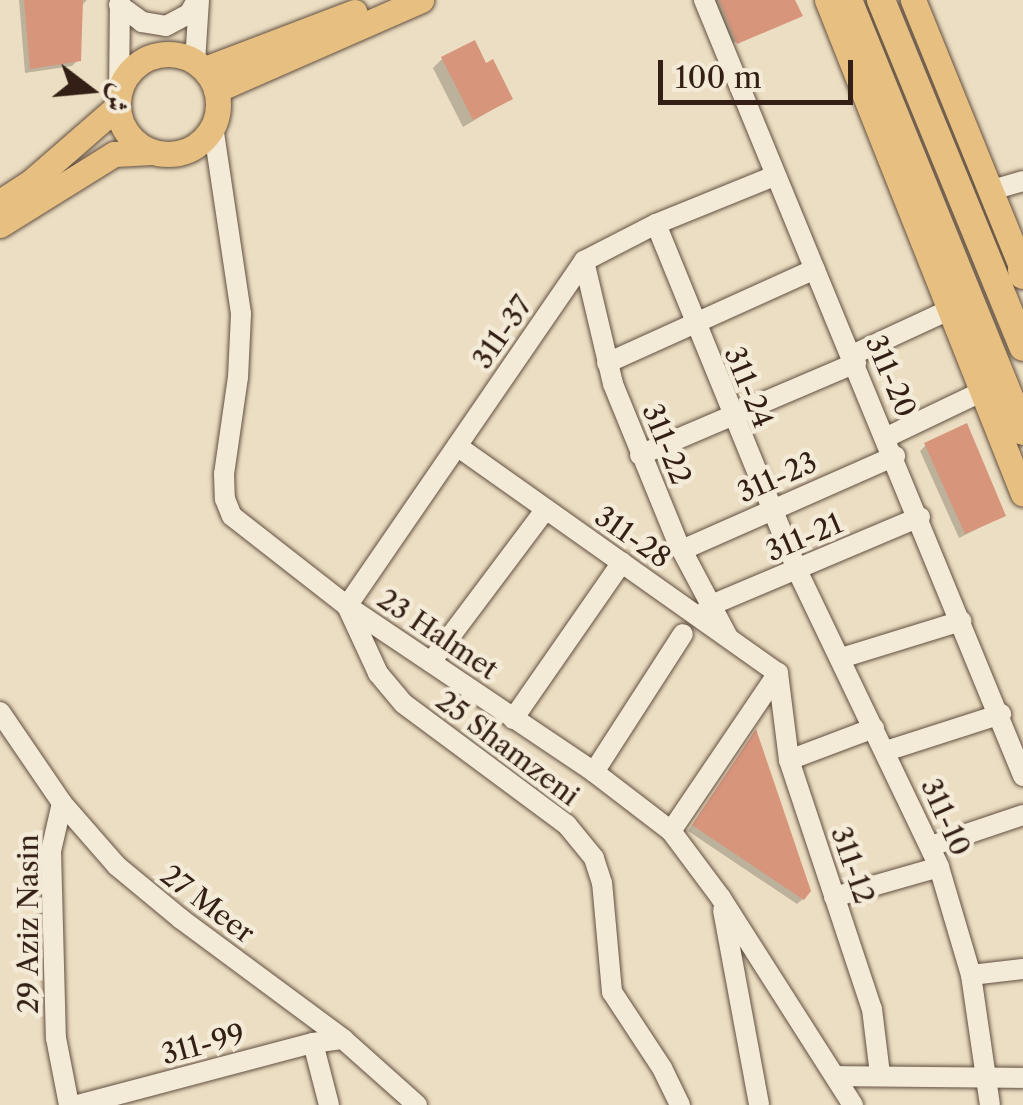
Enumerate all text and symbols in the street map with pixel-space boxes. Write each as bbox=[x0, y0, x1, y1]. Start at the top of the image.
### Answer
north arrow bbox=[40, 40, 140, 140]
scale bar bbox=[663, 40, 858, 102]
text: 100 m bbox=[675, 59, 762, 96]
text: ش bbox=[99, 80, 139, 116]
street label: 311-37 bbox=[465, 289, 539, 375]
street label: 311-20 bbox=[859, 330, 923, 422]
street label: 311-24 bbox=[718, 342, 780, 432]
street label: 311-22 bbox=[636, 399, 698, 489]
street label: 311-23 bbox=[732, 445, 822, 509]
street label: 311-28 bbox=[589, 499, 677, 575]
street label: 311-21 bbox=[761, 506, 847, 568]
street label: 23 Halmet bbox=[372, 582, 504, 686]
street label: 25 Shamzeni bbox=[430, 683, 586, 813]
street label: 311-10 bbox=[914, 773, 978, 861]
street label: 311-12 bbox=[824, 822, 882, 908]
street label: 29 Aziz Nasin bbox=[11, 833, 45, 1015]
street label: 27 Meer bbox=[155, 858, 261, 950]
street label: 311-99 bbox=[158, 1017, 248, 1071]

